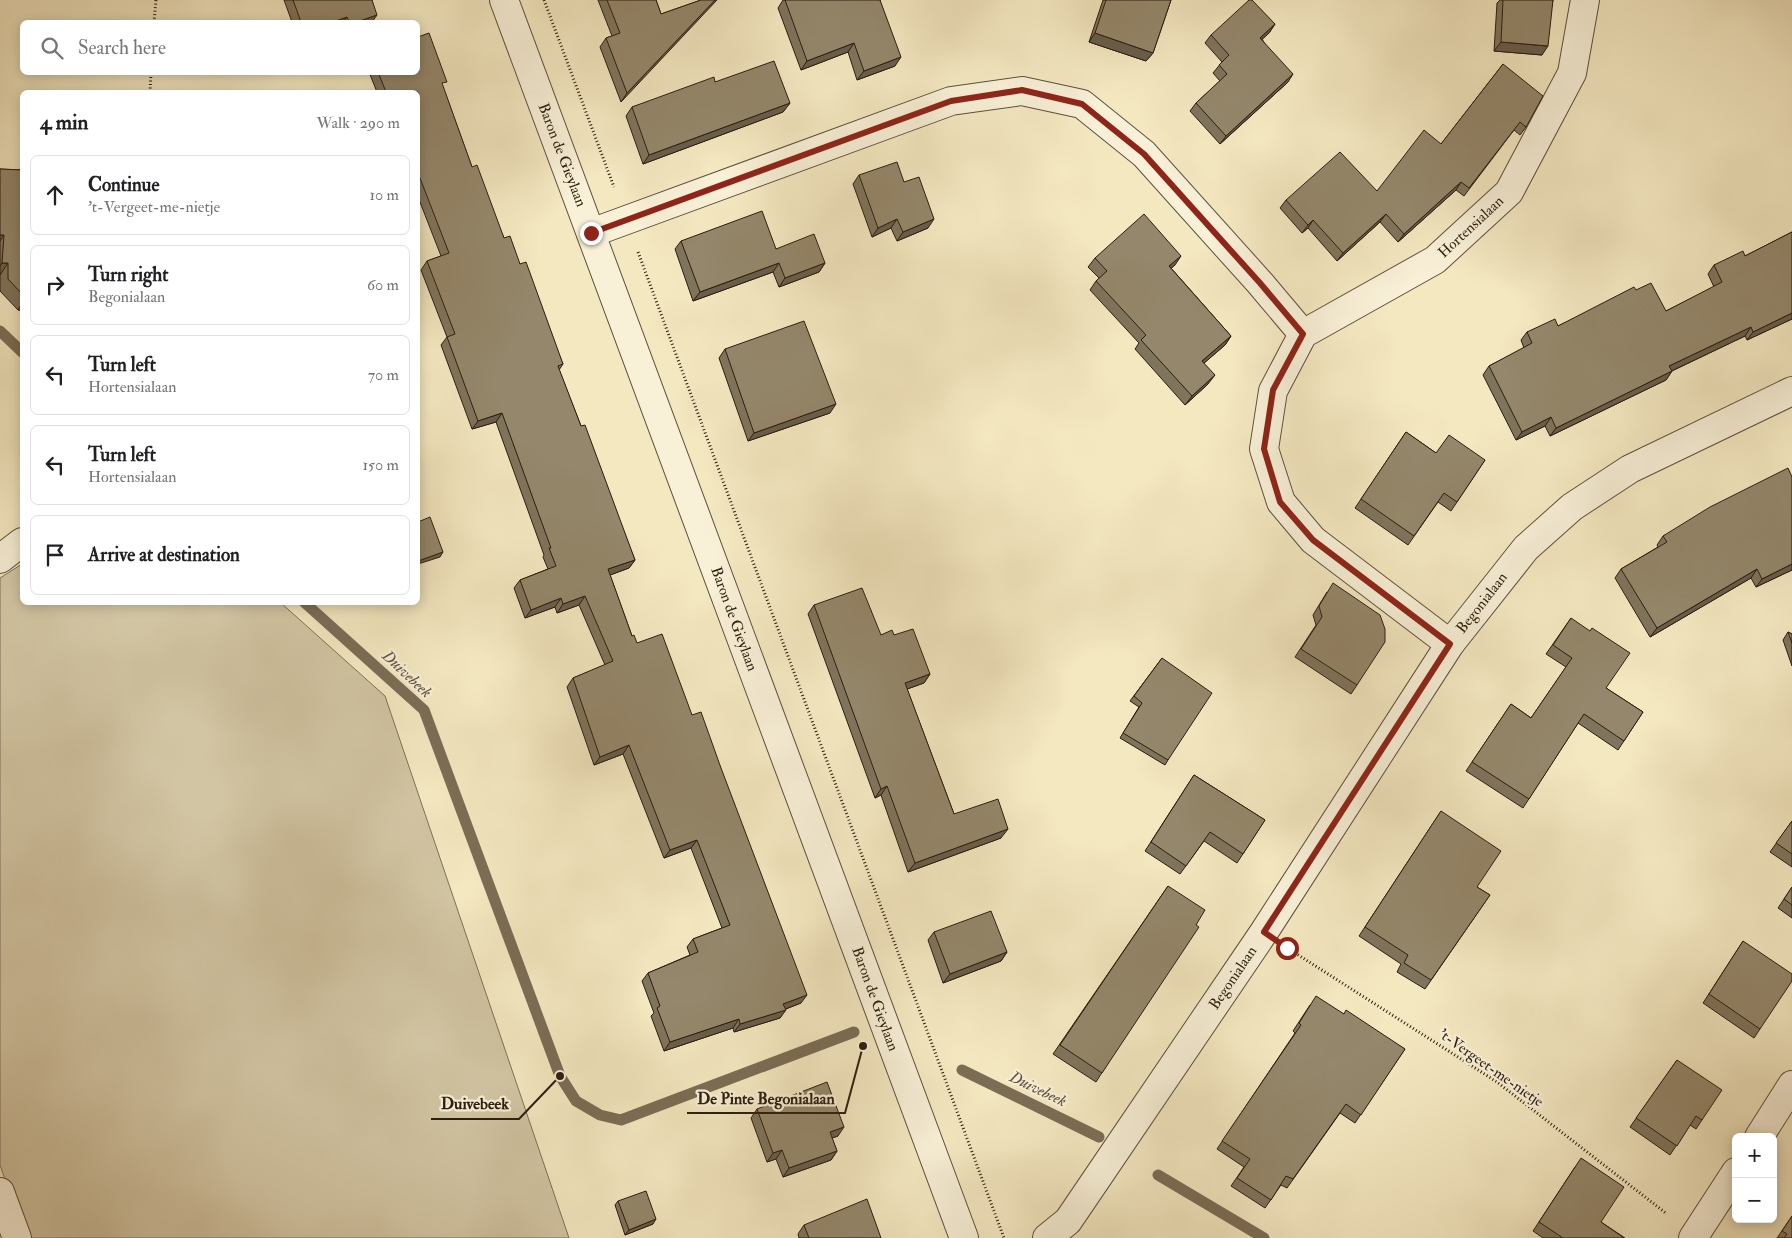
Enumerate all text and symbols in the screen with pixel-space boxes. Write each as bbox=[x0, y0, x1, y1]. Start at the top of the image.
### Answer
search box bbox=[20, 20, 420, 75]
icon: search bbox=[38, 34, 66, 62]
text: Search here bbox=[78, 36, 166, 60]
street label: Baron de Gieylaan bbox=[533, 100, 591, 210]
text: 4 min bbox=[40, 109, 88, 136]
text: Walk · 290 m bbox=[317, 113, 400, 133]
text: Continue bbox=[88, 173, 159, 197]
icon: ahead bbox=[41, 181, 69, 209]
text: 10 m bbox=[369, 185, 399, 205]
street label: Hortensialaan bbox=[1434, 192, 1508, 262]
text: 't-Vergeet-me-nietje bbox=[88, 197, 220, 217]
route end bbox=[580, 222, 603, 245]
text: Turn right bbox=[88, 263, 168, 287]
icon: right bbox=[41, 271, 69, 299]
text: 60 m bbox=[367, 275, 399, 295]
text: Begonialaan bbox=[88, 287, 165, 307]
text: Turn left bbox=[88, 353, 156, 377]
icon: left bbox=[41, 361, 69, 389]
text: 70 m bbox=[368, 365, 399, 385]
text: Hortensialaan bbox=[88, 377, 177, 397]
text: Turn left bbox=[88, 443, 156, 467]
icon: left bbox=[41, 451, 69, 479]
text: 150 m bbox=[362, 455, 399, 475]
text: Hortensialaan bbox=[88, 467, 177, 487]
icon: arrive bbox=[41, 541, 69, 569]
text: Arrive at destination bbox=[88, 543, 240, 567]
street label: Baron de Gieylaan bbox=[706, 564, 762, 674]
street label: Begonialaan bbox=[1452, 568, 1512, 637]
water label: Duivebeek bbox=[377, 645, 436, 702]
route start bbox=[1276, 937, 1299, 960]
street label: Begonialaan bbox=[1205, 942, 1261, 1013]
street label: Baron de Gieylaan bbox=[847, 944, 903, 1054]
street label: 't-Vergeet-me-nietje bbox=[1435, 1025, 1547, 1111]
water label: Duivebeek bbox=[1005, 1066, 1070, 1111]
callout: De Pinte Begonialaan bbox=[687, 1082, 845, 1113]
callout: Duivebeek bbox=[431, 1088, 519, 1119]
text: De Pinte Begonialaan bbox=[697, 1089, 835, 1110]
text: Duivebeek bbox=[441, 1094, 509, 1114]
map controls bbox=[1732, 1133, 1777, 1223]
button: + bbox=[1732, 1133, 1777, 1178]
button: − bbox=[1732, 1178, 1777, 1223]

